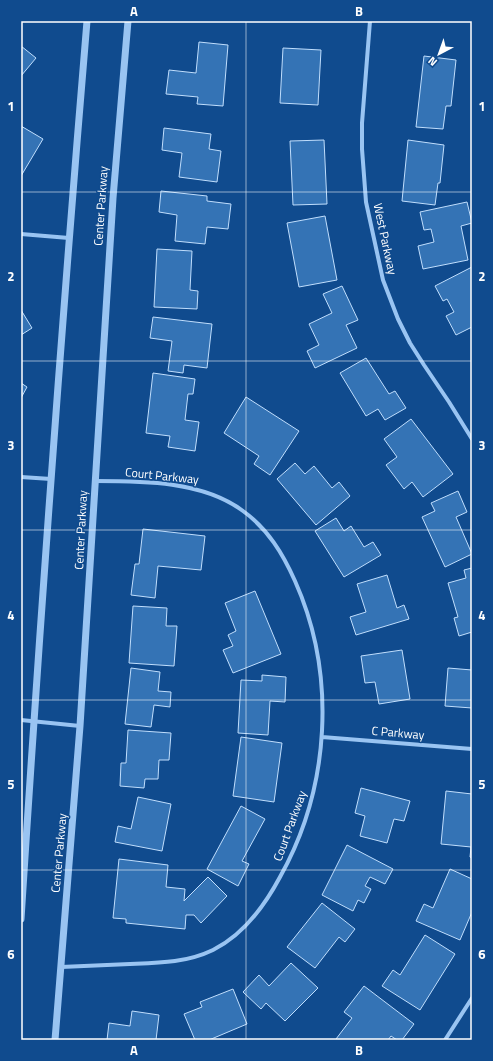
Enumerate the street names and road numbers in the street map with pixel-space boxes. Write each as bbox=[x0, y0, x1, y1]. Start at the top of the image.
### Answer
street label: Center Parkway bbox=[88, 165, 113, 246]
street label: West Parkway bbox=[369, 201, 402, 277]
street label: Court Parkway bbox=[124, 462, 200, 489]
street label: Center Parkway bbox=[69, 489, 92, 570]
street label: C Parkway bbox=[371, 721, 425, 744]
street label: Court Parkway bbox=[268, 788, 311, 864]
street label: Center Parkway bbox=[46, 812, 71, 894]

